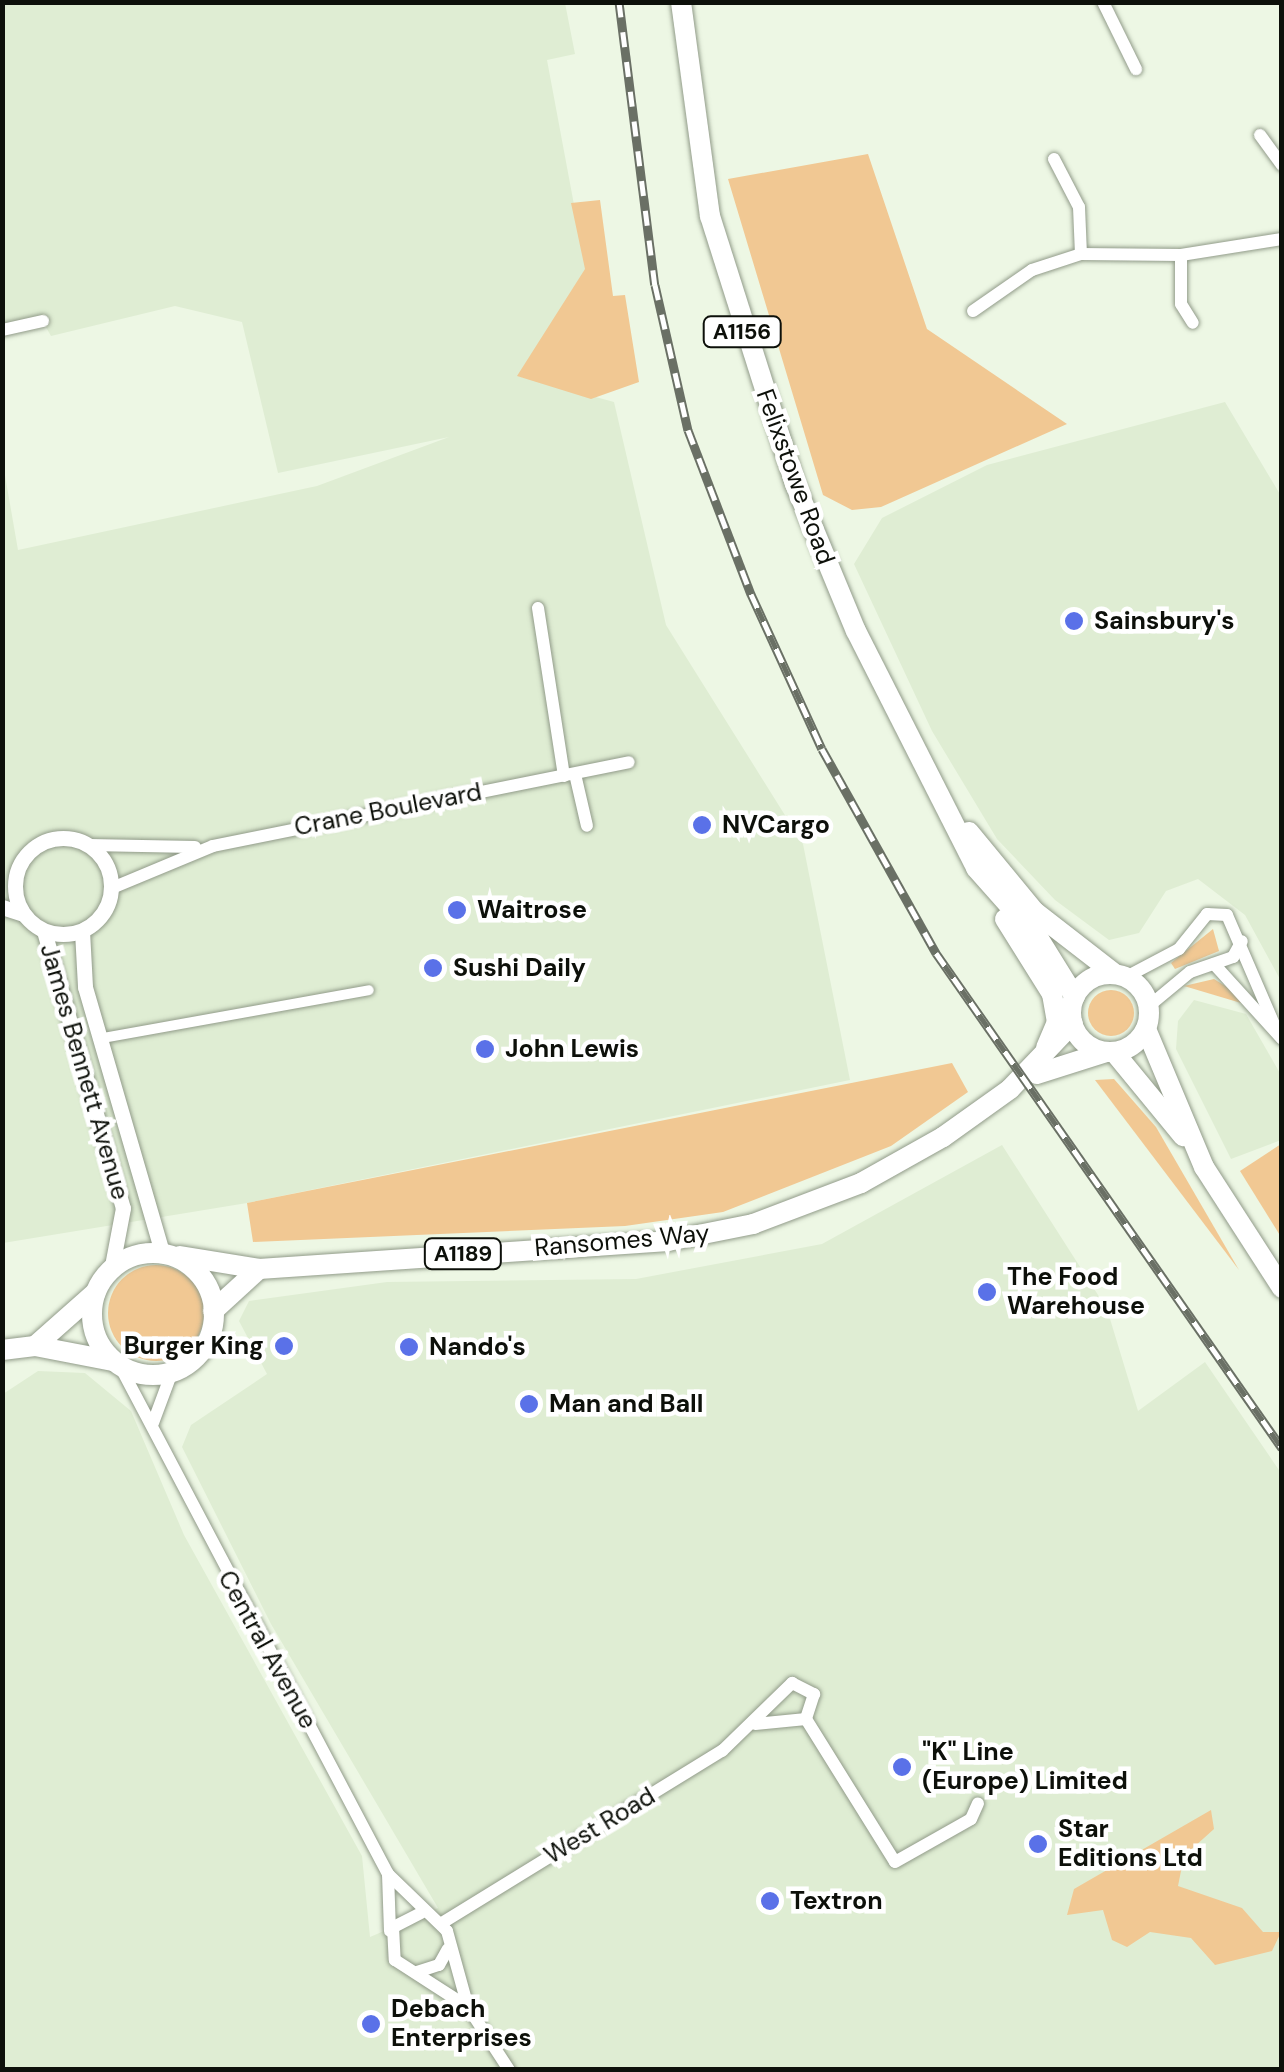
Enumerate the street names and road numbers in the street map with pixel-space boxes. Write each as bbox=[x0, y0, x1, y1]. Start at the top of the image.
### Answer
road number: A1156 bbox=[702, 315, 782, 349]
street label: Felixstowe Road bbox=[749, 385, 841, 569]
street label: Crane Boulevard bbox=[292, 777, 484, 843]
street label: James Bennett Avenue bbox=[33, 941, 135, 1203]
street label: Ransomes Way bbox=[533, 1218, 711, 1264]
road number: A1189 bbox=[423, 1237, 503, 1271]
street label: Central Avenue bbox=[211, 1566, 323, 1734]
street label: West Road bbox=[539, 1781, 661, 1871]

